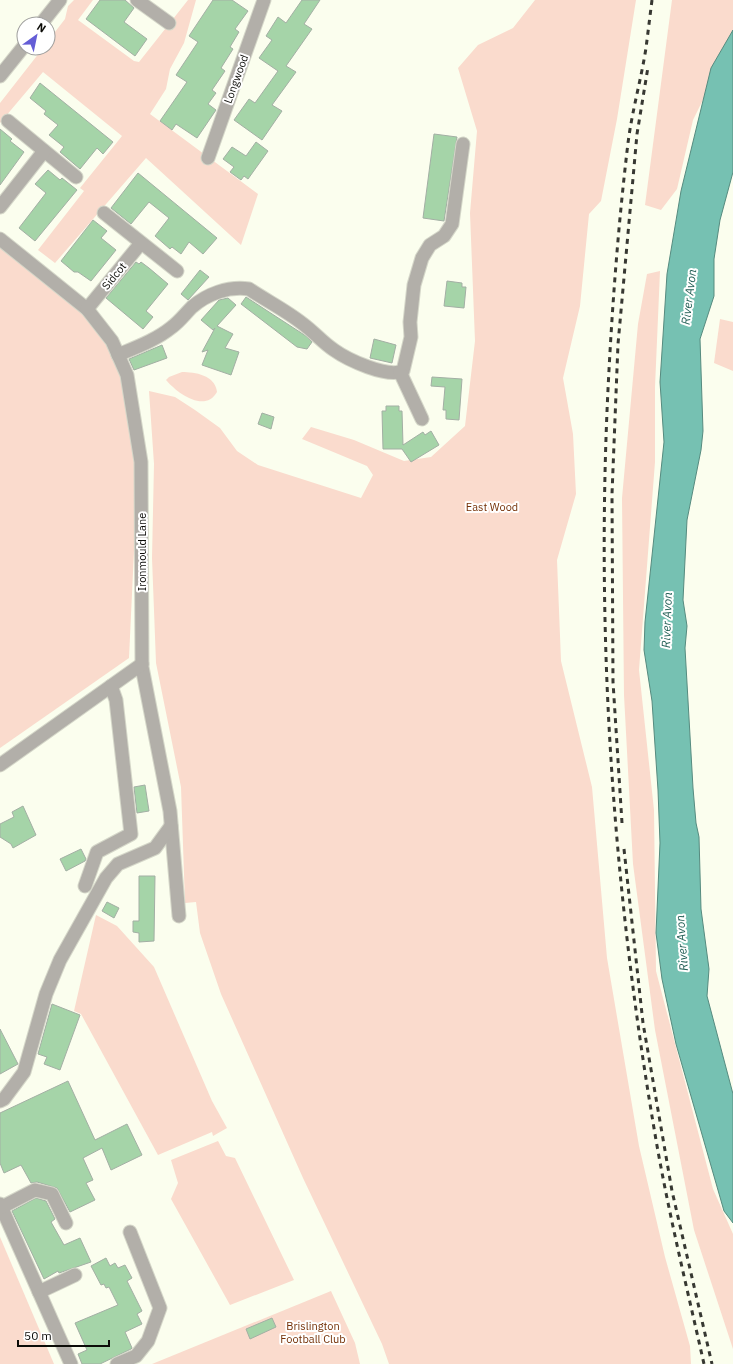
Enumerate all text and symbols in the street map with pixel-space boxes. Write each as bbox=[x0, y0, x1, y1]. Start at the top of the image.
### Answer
north arrow bbox=[16, 16, 56, 56]
text: N bbox=[34, 20, 49, 36]
street label: Longwood bbox=[221, 53, 251, 105]
street label: Sidcot bbox=[99, 259, 129, 292]
water label: River Avon bbox=[678, 268, 699, 326]
park label: East Wood bbox=[466, 500, 518, 514]
street label: Ironmould Lane bbox=[135, 513, 149, 591]
water label: River Avon bbox=[658, 591, 675, 648]
water label: River Avon bbox=[672, 914, 691, 972]
park label: Brislington Football Club bbox=[280, 1319, 346, 1346]
scale bar bbox=[18, 1322, 109, 1348]
text: 50 m bbox=[24, 1328, 52, 1343]

